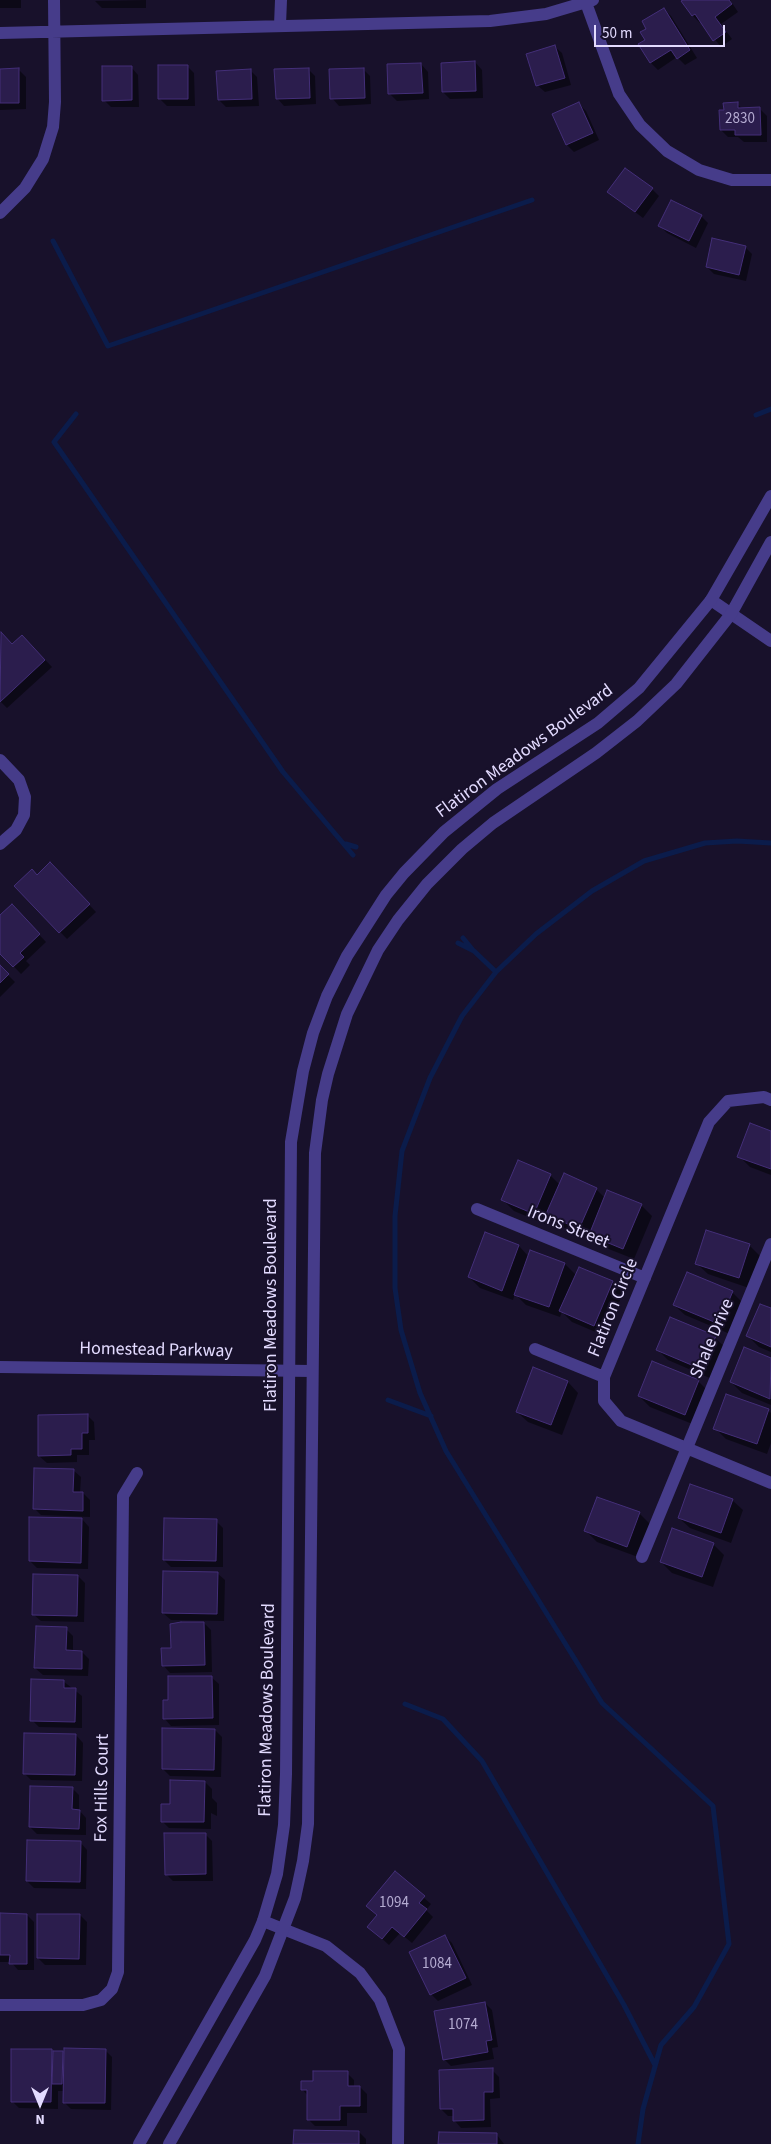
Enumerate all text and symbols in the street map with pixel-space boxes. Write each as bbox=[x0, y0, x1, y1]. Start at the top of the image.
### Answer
scale bar bbox=[596, 15, 727, 47]
text: 50 m bbox=[602, 23, 632, 44]
house number: 2830 bbox=[725, 111, 755, 129]
street label: Flatiron Meadows Boulevard bbox=[432, 680, 618, 824]
street label: Flatiron Meadows Boulevard bbox=[261, 1198, 283, 1412]
street label: Irons Street bbox=[524, 1202, 612, 1254]
street label: Flatiron Circle bbox=[584, 1255, 644, 1361]
street label: Shale Drive bbox=[687, 1296, 739, 1382]
street label: Homestead Parkway bbox=[79, 1339, 233, 1363]
street label: Flatiron Meadows Boulevard bbox=[255, 1603, 281, 1817]
street label: Fox Hills Court bbox=[91, 1734, 115, 1842]
house number: 1094 bbox=[379, 1895, 409, 1913]
house number: 1084 bbox=[422, 1956, 452, 1974]
house number: 1074 bbox=[448, 2017, 478, 2035]
north arrow bbox=[15, 2079, 65, 2129]
text: N bbox=[35, 2109, 45, 2129]

